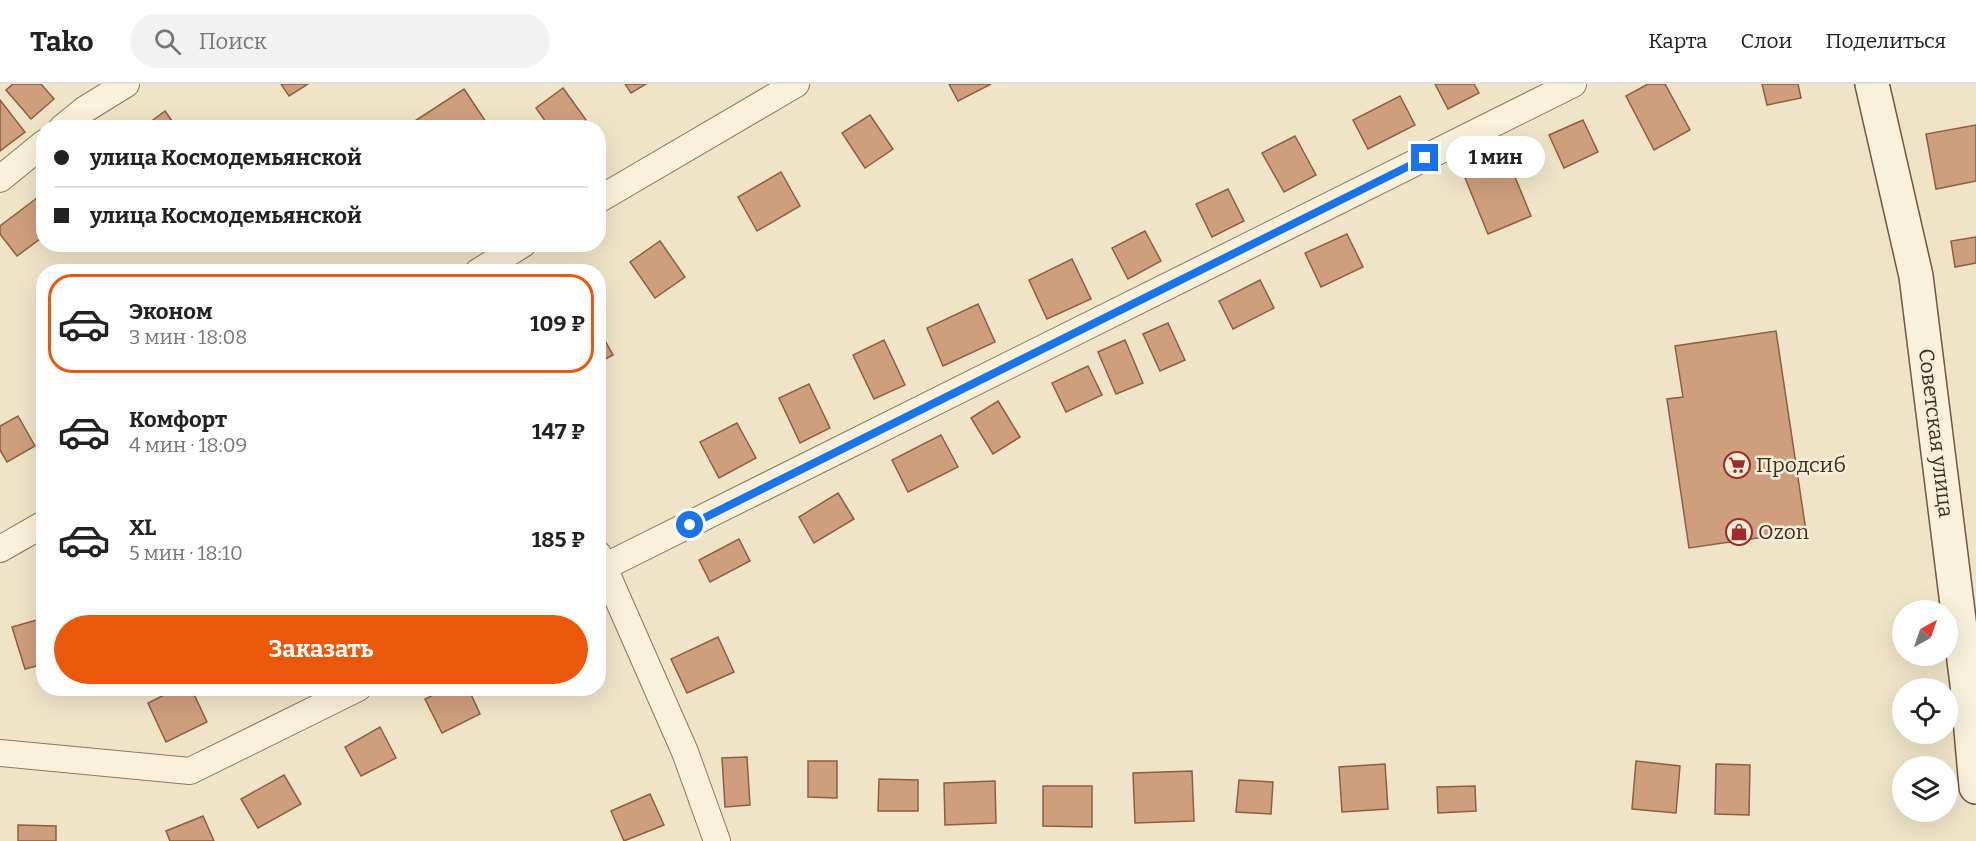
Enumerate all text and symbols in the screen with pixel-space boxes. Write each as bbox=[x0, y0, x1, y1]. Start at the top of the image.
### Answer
search box bbox=[130, 14, 550, 68]
text: Tako bbox=[30, 25, 94, 58]
icon: search bbox=[151, 25, 184, 58]
text: Поиск bbox=[199, 28, 267, 55]
text: Карта bbox=[1648, 28, 1707, 54]
text: Слои bbox=[1740, 28, 1792, 54]
text: Поделиться bbox=[1825, 28, 1946, 54]
callout: 1 мин bbox=[1446, 137, 1545, 179]
text: улица Космодемьянской bbox=[90, 144, 362, 171]
route end bbox=[1411, 144, 1438, 171]
text: 1 мин bbox=[1468, 145, 1523, 169]
text: улица Космодемьянской bbox=[90, 202, 362, 229]
icon: car bbox=[57, 297, 111, 351]
text: Эконом bbox=[129, 298, 212, 325]
text: 109 ₽ bbox=[530, 310, 585, 337]
text: 3 мин · 18:08 bbox=[129, 325, 247, 349]
street label: Советская улица bbox=[1913, 347, 1959, 519]
icon: car bbox=[57, 405, 111, 459]
text: Комфорт bbox=[129, 406, 227, 433]
text: 147 ₽ bbox=[532, 418, 585, 445]
text: 4 мин · 18:09 bbox=[129, 433, 247, 457]
supermarket icon: Продсиб bbox=[1722, 450, 1752, 480]
place label: Продсиб bbox=[1756, 452, 1846, 478]
route start bbox=[676, 511, 703, 538]
icon: car bbox=[57, 513, 111, 567]
text: XL bbox=[129, 514, 156, 541]
shop icon: Ozon bbox=[1724, 517, 1754, 547]
place label: Ozon bbox=[1758, 519, 1809, 545]
text: 185 ₽ bbox=[532, 526, 585, 553]
text: 5 мин · 18:10 bbox=[129, 541, 243, 565]
north arrow bbox=[1892, 600, 1958, 666]
map controls bbox=[1892, 600, 1958, 822]
button: Заказать bbox=[54, 615, 588, 684]
button: locate bbox=[1892, 678, 1958, 744]
button: layers bbox=[1892, 756, 1958, 822]

